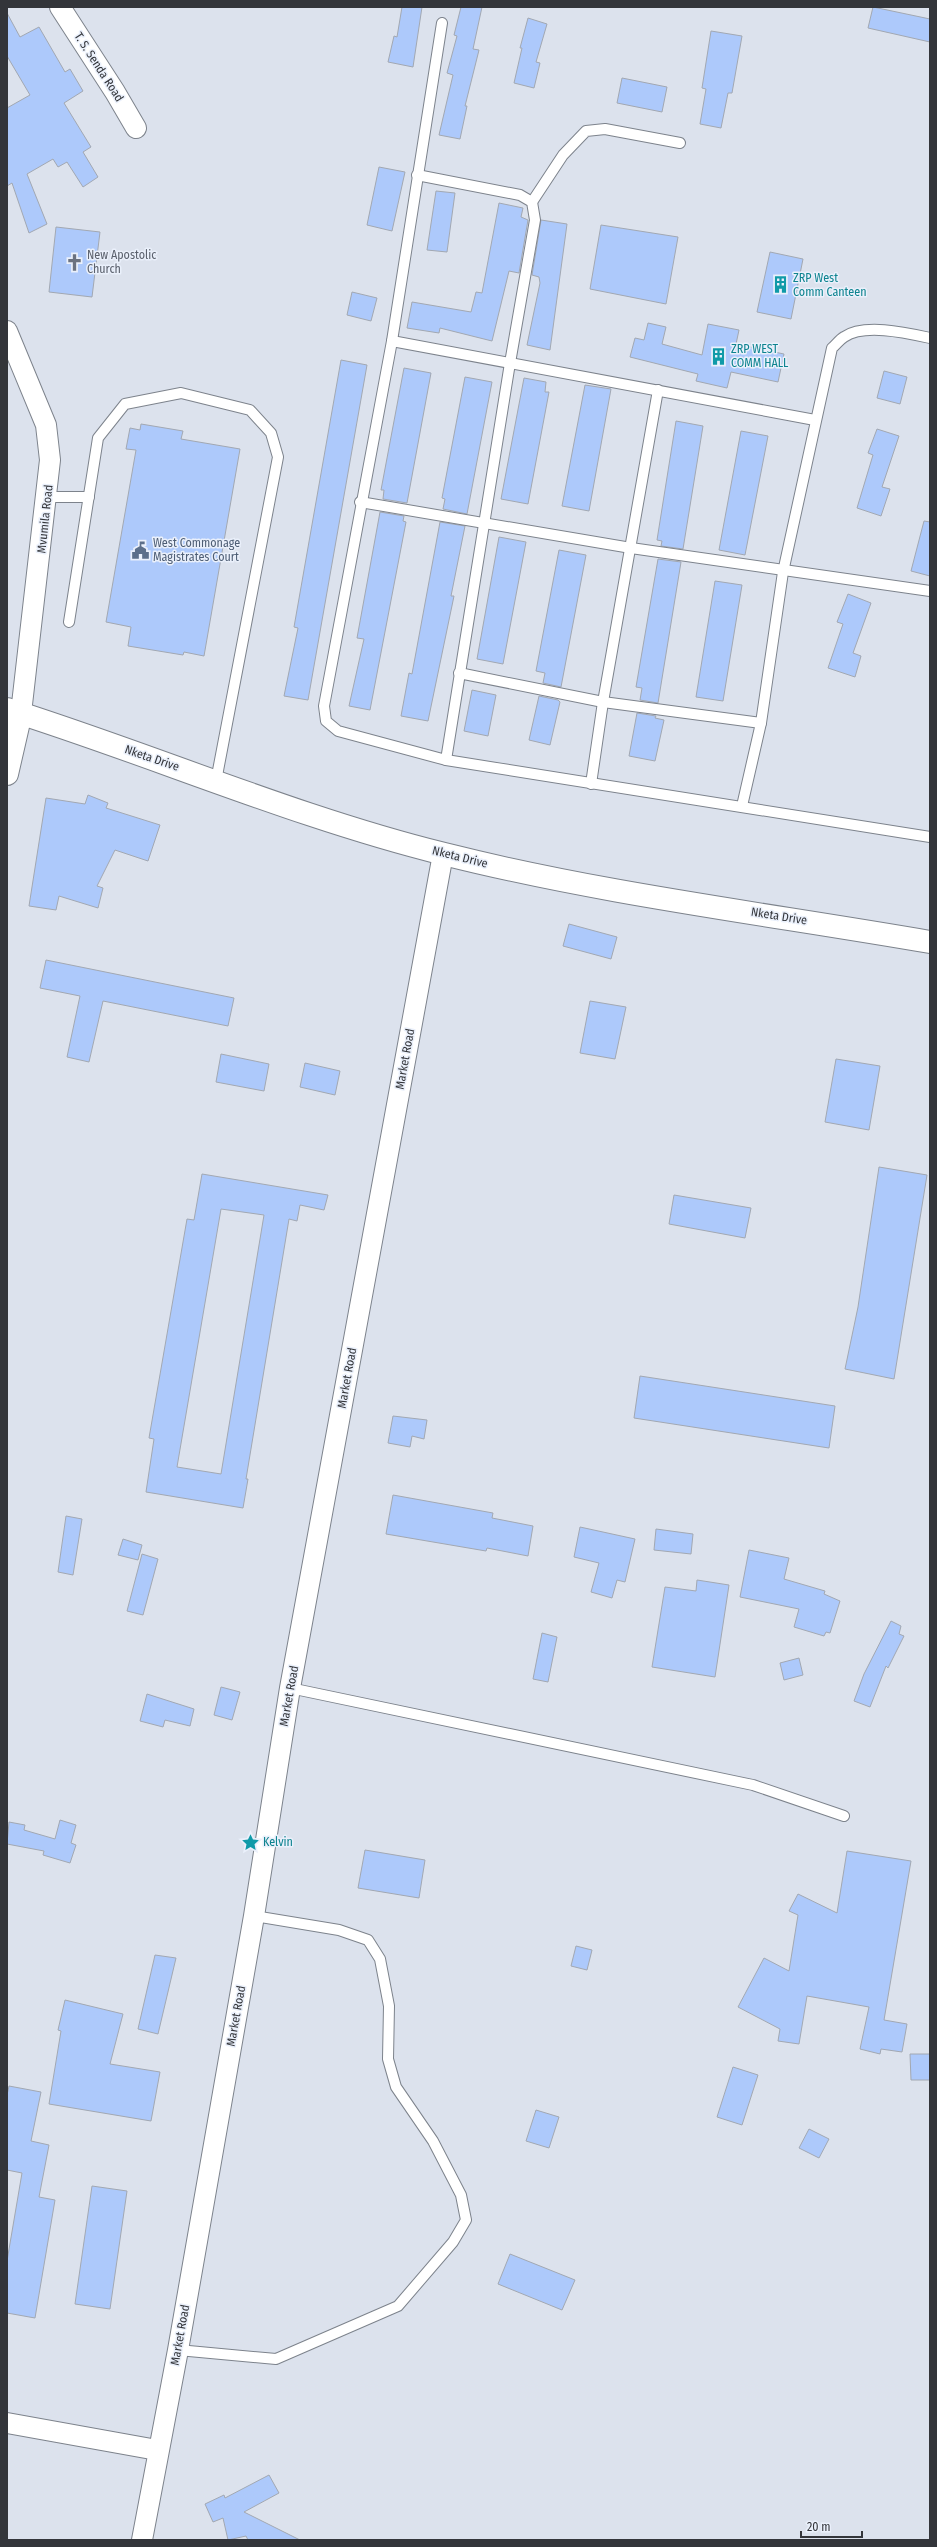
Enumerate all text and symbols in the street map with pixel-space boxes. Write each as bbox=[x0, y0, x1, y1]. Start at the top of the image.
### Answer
street label: T. S. Senda Road bbox=[71, 30, 127, 104]
place label: New Apostolic Church bbox=[87, 248, 156, 276]
church icon: New Apostolic Church bbox=[64, 252, 84, 272]
place label: ZRP West Comm Canteen bbox=[793, 271, 867, 299]
building icon: ZRP West Comm Canteen bbox=[770, 275, 790, 295]
place label: ZRP WEST COMM HALL bbox=[731, 342, 789, 370]
building icon: ZRP WEST COMM HALL bbox=[708, 346, 728, 366]
street label: Mvumila Road bbox=[34, 484, 56, 554]
place label: West Commonage Magistrates Court bbox=[153, 536, 240, 564]
public building icon: West Commonage Magistrates Court bbox=[130, 540, 150, 560]
street label: Nketa Drive bbox=[123, 742, 181, 774]
street label: Nketa Drive bbox=[431, 843, 489, 871]
street label: Nketa Drive bbox=[750, 905, 808, 927]
street label: Market Road bbox=[393, 1027, 417, 1091]
street label: Market Road bbox=[335, 1346, 359, 1410]
street label: Market Road bbox=[277, 1664, 301, 1728]
place icon: Kelvin bbox=[240, 1832, 260, 1852]
place label: Kelvin bbox=[263, 1835, 293, 1849]
street label: Market Road bbox=[224, 1984, 248, 2048]
street label: Market Road bbox=[168, 2303, 192, 2367]
scale bar bbox=[801, 2513, 862, 2539]
text: 20 m bbox=[807, 2520, 831, 2534]

